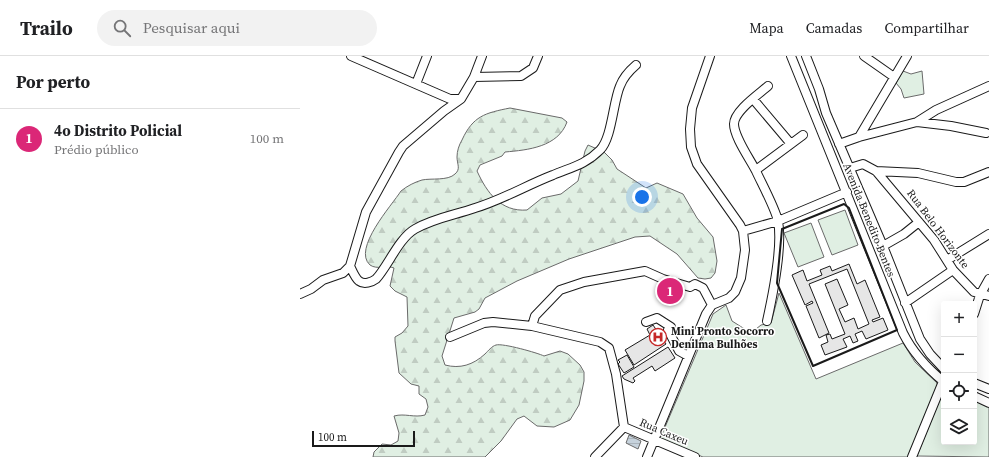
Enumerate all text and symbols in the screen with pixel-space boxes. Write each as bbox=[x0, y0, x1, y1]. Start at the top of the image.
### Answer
search box bbox=[97, 10, 377, 46]
text: Trailo bbox=[20, 15, 73, 41]
icon: search bbox=[111, 17, 133, 39]
text: Pesquisar aqui bbox=[143, 17, 240, 38]
text: Mapa bbox=[749, 18, 784, 38]
text: Camadas bbox=[806, 18, 862, 38]
text: Compartilhar bbox=[884, 18, 969, 38]
text: Por perto bbox=[16, 70, 90, 94]
text: 4o Distrito Policial bbox=[54, 120, 182, 141]
text: 1 bbox=[25, 130, 33, 147]
text: 100 m bbox=[250, 130, 284, 147]
text: Prédio público bbox=[54, 141, 139, 158]
street label: Avenida Benedito Bentes bbox=[839, 161, 899, 279]
street label: Rua Belo Horizonte bbox=[903, 186, 973, 272]
your location bbox=[632, 187, 652, 207]
pin: 1 bbox=[657, 276, 683, 306]
map controls bbox=[941, 301, 977, 445]
button: + bbox=[941, 301, 977, 337]
place label: Mini Pronto Socorro Denilma Bulhões bbox=[671, 324, 774, 352]
hospital icon: Mini Pronto Socorro Denilma Bulhões bbox=[648, 327, 668, 347]
button: − bbox=[941, 337, 977, 373]
button: locate bbox=[941, 373, 977, 409]
button: layers bbox=[941, 409, 977, 445]
street label: Rua Caxeu bbox=[637, 415, 691, 449]
scale bar bbox=[312, 429, 415, 448]
text: 100 m bbox=[318, 430, 347, 445]

